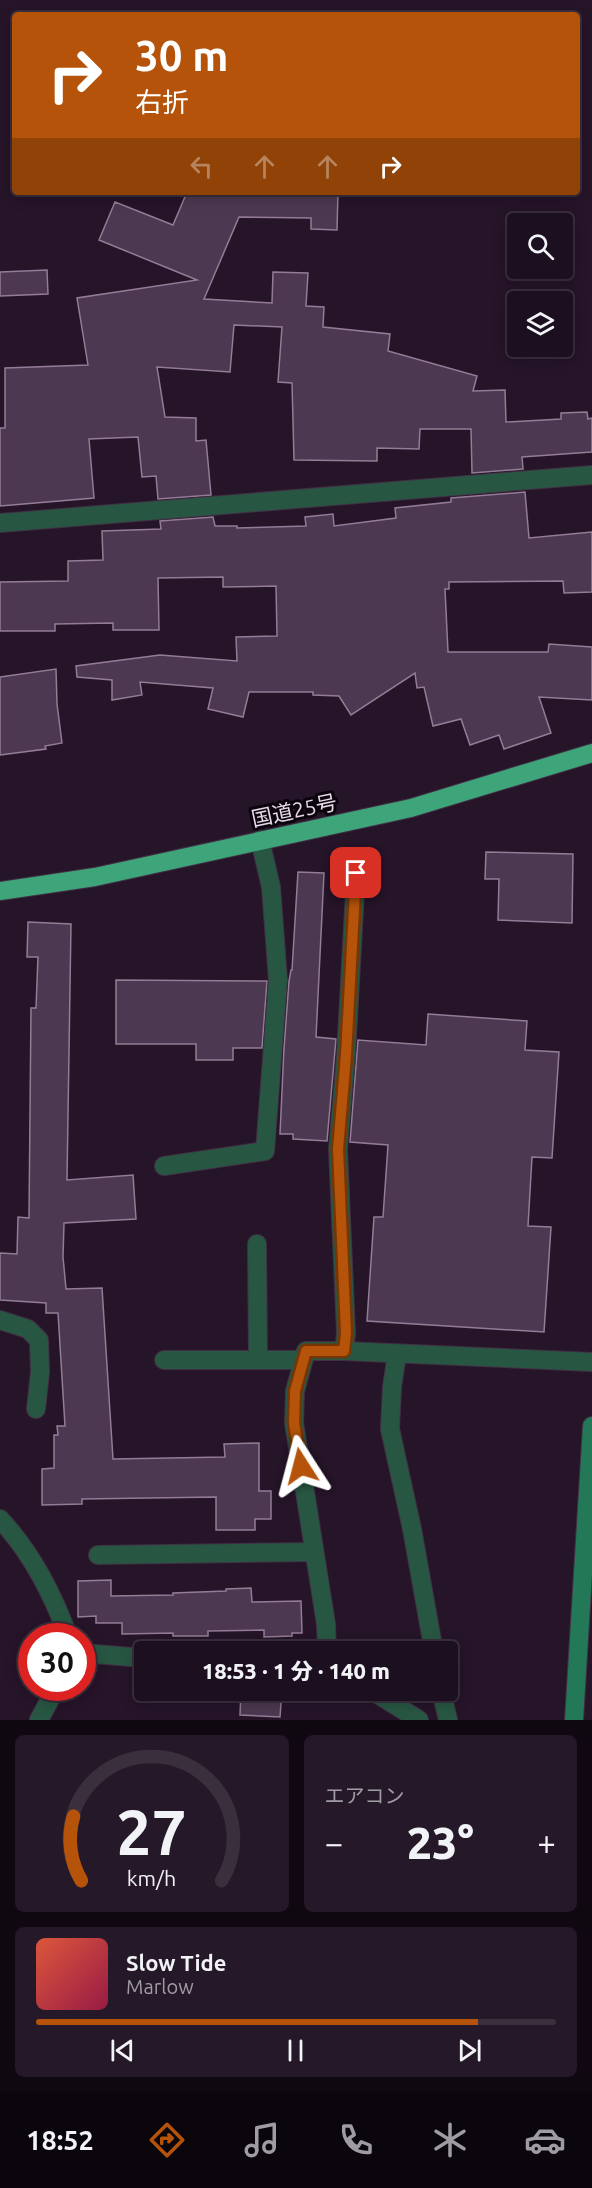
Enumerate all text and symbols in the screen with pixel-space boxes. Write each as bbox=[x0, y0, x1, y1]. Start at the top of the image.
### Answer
text: 30 m bbox=[135, 32, 229, 79]
icon: right bbox=[36, 36, 114, 114]
text: 右折 bbox=[135, 87, 189, 117]
icon: left bbox=[185, 150, 218, 183]
icon: ahead bbox=[248, 150, 281, 183]
icon: ahead bbox=[311, 150, 344, 183]
icon: right bbox=[374, 150, 407, 183]
map controls bbox=[507, 213, 573, 357]
button: search bbox=[507, 213, 573, 279]
button: layers bbox=[507, 291, 573, 357]
street label: 国道25号 bbox=[249, 789, 339, 831]
pin bbox=[330, 847, 381, 898]
icon: arrive bbox=[339, 856, 372, 889]
position arrow bbox=[269, 1434, 333, 1498]
speed limit sign: 30 bbox=[18, 1623, 96, 1701]
text: 18:53 · 1 分 · 140 m bbox=[202, 1658, 390, 1683]
text: エアコン bbox=[325, 1784, 405, 1807]
text: 27 bbox=[117, 1797, 187, 1867]
text: 23° bbox=[407, 1817, 474, 1868]
text: − bbox=[325, 1824, 343, 1861]
text: + bbox=[537, 1824, 556, 1861]
text: km/h bbox=[127, 1866, 176, 1890]
text: Slow Tide bbox=[126, 1950, 226, 1975]
text: Marlow bbox=[126, 1975, 194, 1998]
icon: previous bbox=[106, 2034, 139, 2067]
icon: pause bbox=[279, 2034, 312, 2067]
icon: next bbox=[453, 2034, 486, 2067]
icon: directions bbox=[146, 2119, 188, 2161]
icon: music bbox=[241, 2119, 283, 2161]
icon: phone bbox=[335, 2119, 377, 2161]
icon: climate bbox=[429, 2119, 471, 2161]
icon: car bbox=[524, 2119, 566, 2161]
text: 18:52 bbox=[26, 2125, 94, 2155]

